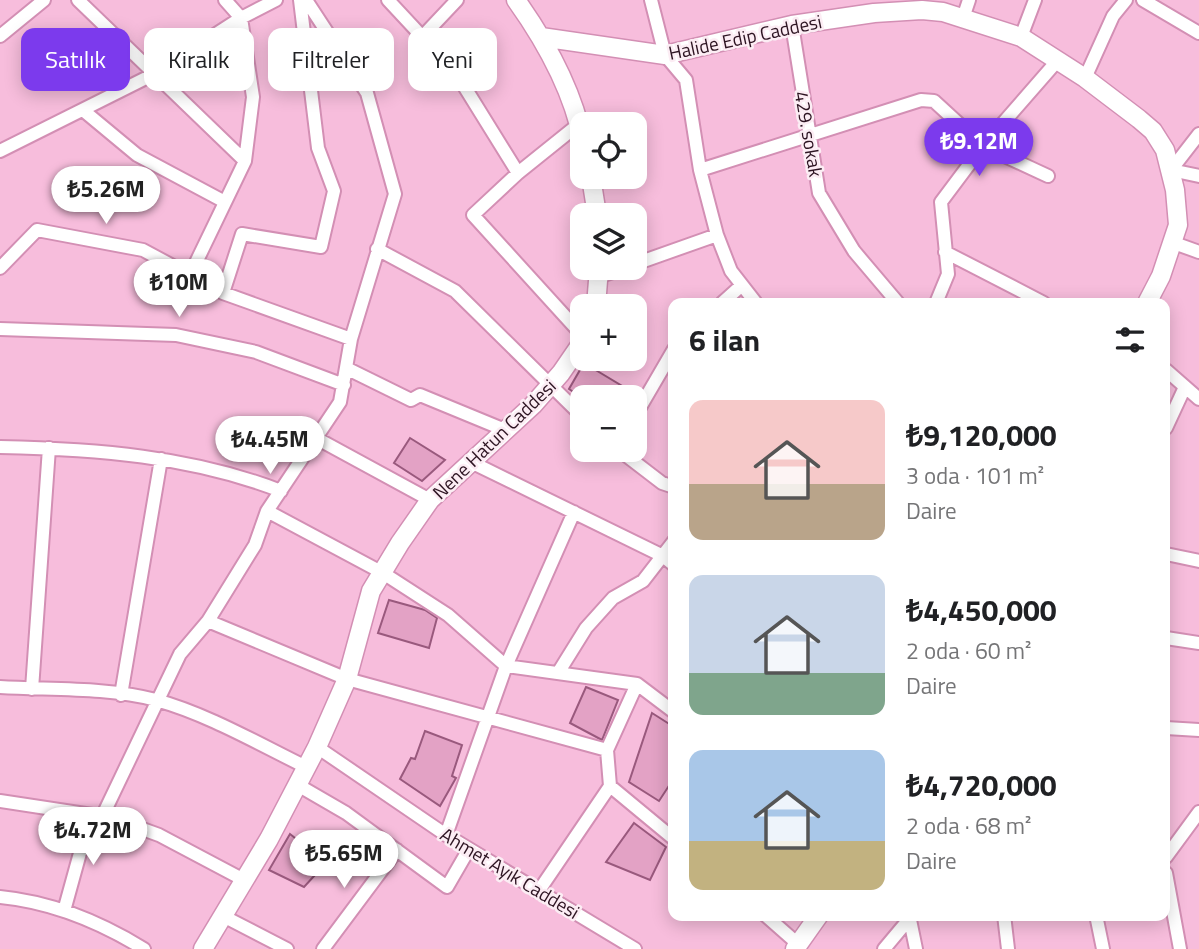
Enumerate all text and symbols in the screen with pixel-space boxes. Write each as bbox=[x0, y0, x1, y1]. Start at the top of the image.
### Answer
street label: Halide Edip Caddesi bbox=[666, 6, 824, 67]
chip: Satılık bbox=[21, 28, 130, 91]
chip: Kiralık bbox=[144, 28, 254, 91]
chip: Filtreler bbox=[268, 28, 394, 91]
chip: Yeni bbox=[408, 28, 497, 91]
street label: 429. sokak bbox=[788, 89, 831, 179]
map controls bbox=[570, 112, 647, 462]
button: locate bbox=[570, 112, 647, 189]
pin: ₺9.12M bbox=[922, 118, 1036, 178]
text: ₺9.12M bbox=[940, 123, 1018, 158]
pin: ₺5.26M bbox=[49, 166, 163, 226]
text: ₺5.26M bbox=[67, 171, 145, 206]
button: layers bbox=[570, 203, 647, 280]
pin: ₺10M bbox=[138, 260, 220, 319]
text: ₺10M bbox=[150, 264, 208, 299]
button: + bbox=[570, 294, 647, 371]
text: 6 ilan bbox=[689, 317, 760, 363]
icon: filters bbox=[1111, 321, 1149, 359]
street label: Nene Hatun Caddesi bbox=[425, 372, 562, 505]
button: − bbox=[570, 385, 647, 462]
text: ₺9,120,000 bbox=[906, 412, 1057, 458]
pin: ₺4.45M bbox=[213, 416, 327, 476]
text: ₺4.45M bbox=[231, 421, 309, 456]
icon: home bbox=[745, 428, 829, 512]
text: 3 oda · 101 m² bbox=[906, 458, 1044, 493]
text: Daire bbox=[906, 493, 957, 528]
text: ₺4,450,000 bbox=[906, 587, 1057, 633]
icon: home bbox=[745, 603, 829, 687]
text: 2 oda · 60 m² bbox=[906, 633, 1031, 668]
text: Daire bbox=[906, 668, 957, 703]
text: ₺4,720,000 bbox=[906, 762, 1057, 808]
icon: home bbox=[745, 778, 829, 862]
pin: ₺4.72M bbox=[36, 808, 150, 867]
text: 2 oda · 68 m² bbox=[906, 808, 1031, 843]
text: ₺4.72M bbox=[54, 812, 132, 847]
street label: Ahmet Ayık Caddesi bbox=[435, 819, 585, 926]
pin: ₺5.65M bbox=[287, 830, 401, 890]
text: ₺5.65M bbox=[305, 835, 383, 870]
text: Daire bbox=[906, 843, 957, 878]

